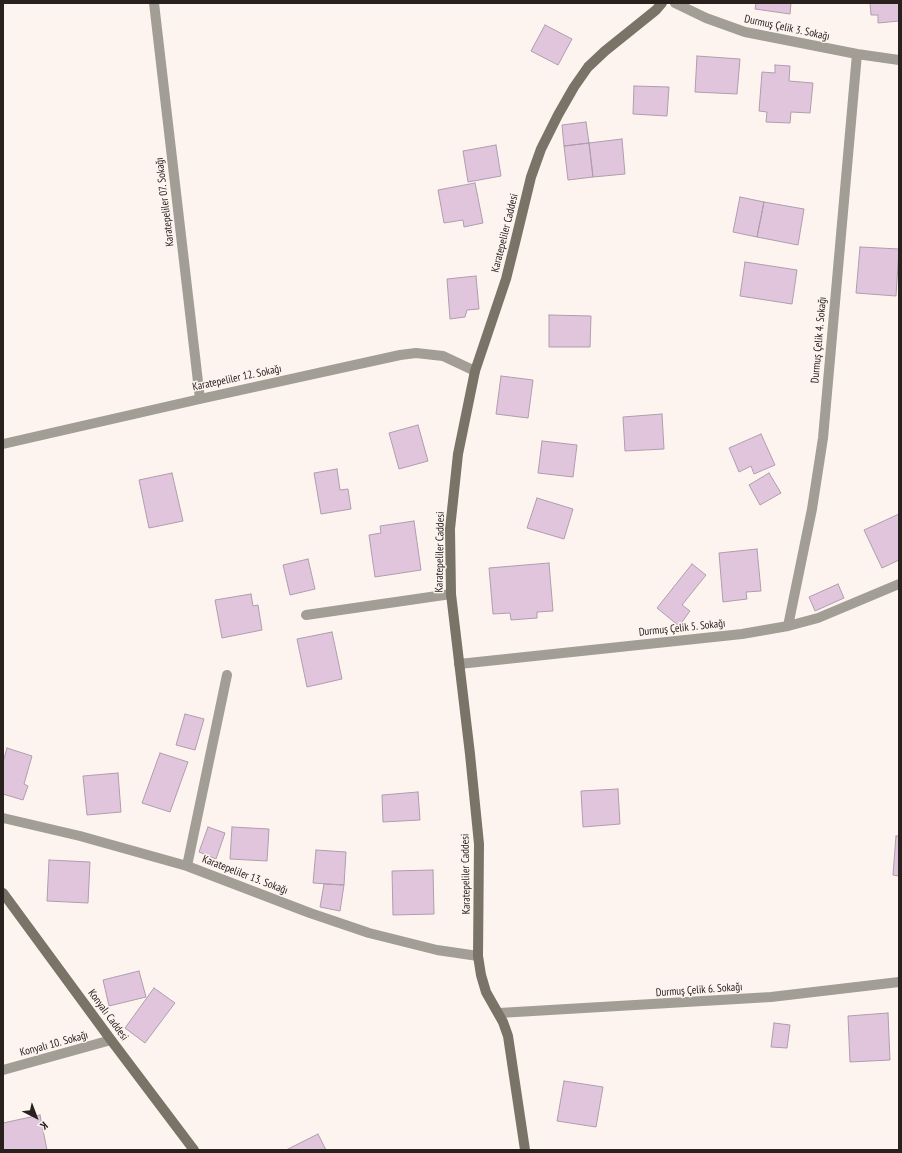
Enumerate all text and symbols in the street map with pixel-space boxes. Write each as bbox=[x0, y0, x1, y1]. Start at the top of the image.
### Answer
street label: Durmuş Çelik 3. Sokağı bbox=[743, 13, 831, 43]
street label: Karatepeliler 07. Sokağı bbox=[153, 157, 177, 247]
street label: Karatepeliler Caddesi bbox=[489, 192, 521, 274]
street label: Durmuş Çelik 4. Sokağı bbox=[809, 296, 829, 384]
street label: Karatepeliler 12. Sokağı bbox=[191, 362, 283, 394]
street label: Karatepeliler Caddesi bbox=[433, 512, 447, 592]
street label: Durmuş Çelik 5. Sokağı bbox=[638, 617, 726, 639]
street label: Karatepeliler Caddesi bbox=[459, 834, 473, 914]
street label: Karatepeliler 13. Sokağı bbox=[200, 853, 290, 897]
street label: Durmuş Çelik 6. Sokağı bbox=[655, 980, 743, 1000]
street label: Konyalı Caddesi bbox=[85, 987, 131, 1043]
street label: Konyalı 10. Sokağı bbox=[19, 1029, 89, 1059]
north arrow bbox=[16, 1097, 56, 1137]
text: K bbox=[37, 1119, 51, 1133]

